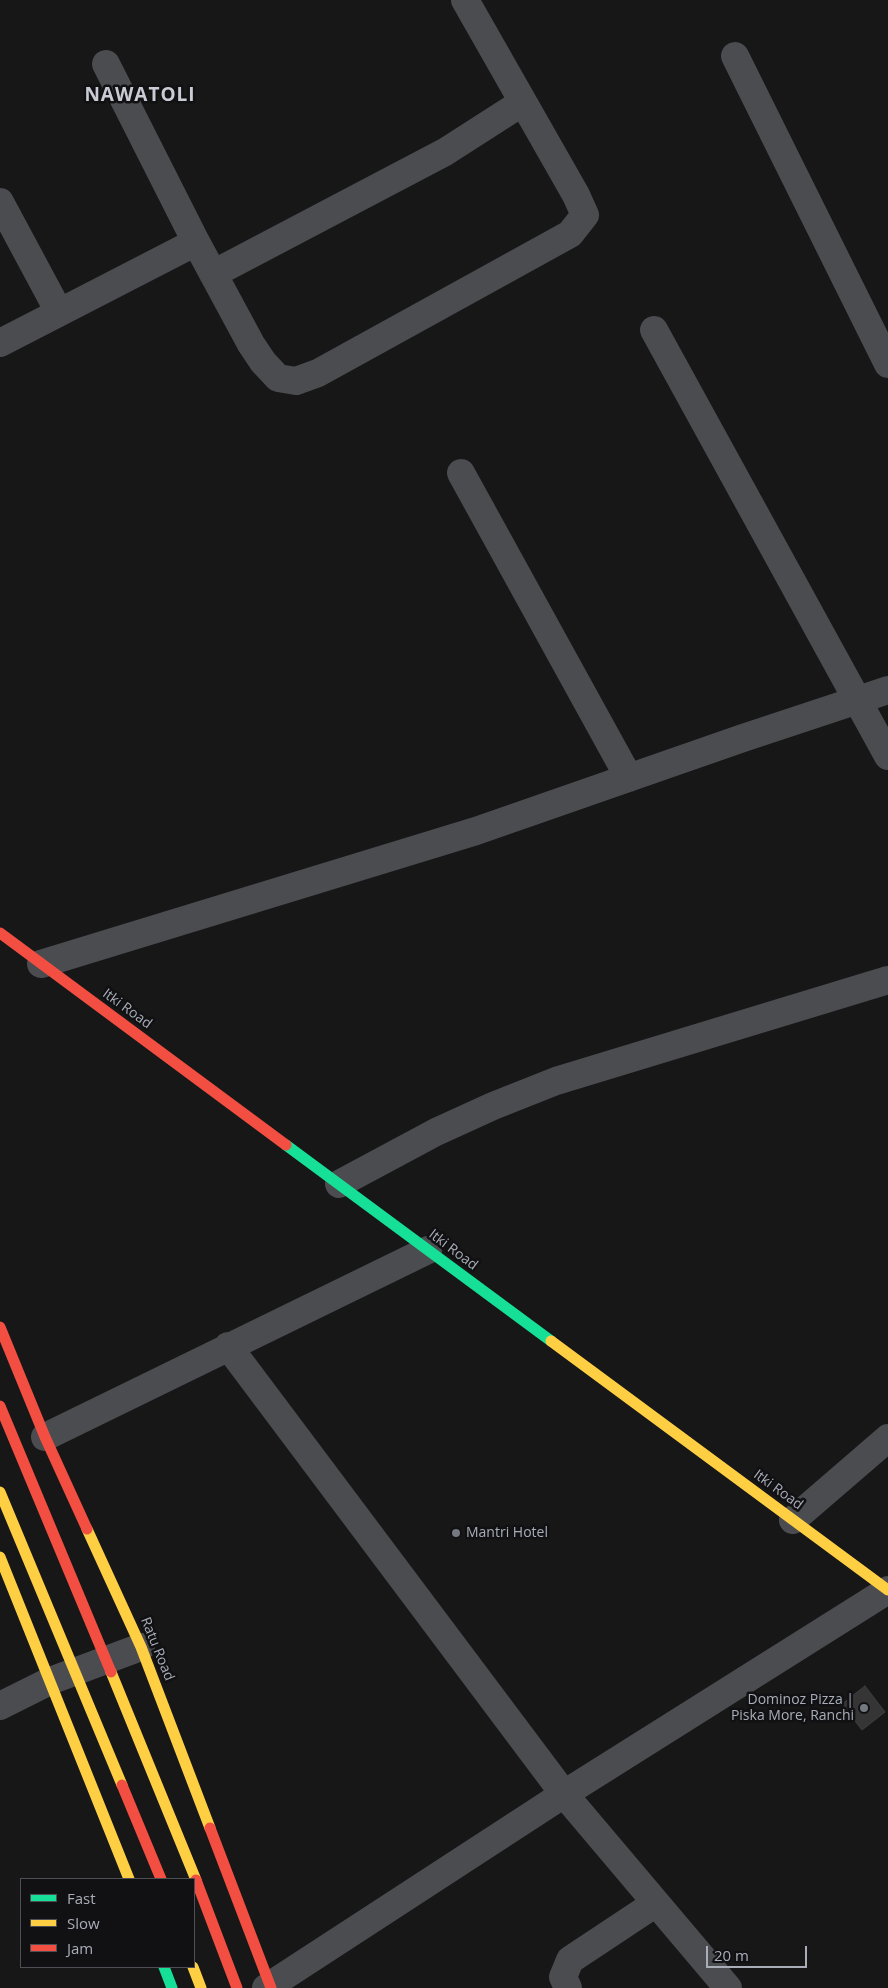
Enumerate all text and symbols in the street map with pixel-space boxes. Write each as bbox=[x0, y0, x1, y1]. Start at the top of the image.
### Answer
district label: NAWATOLI bbox=[83, 85, 197, 107]
street label: Itki Road bbox=[99, 986, 155, 1032]
street label: Itki Road bbox=[425, 1226, 481, 1274]
street label: Itki Road bbox=[750, 1467, 806, 1513]
place label: Mantri Hotel bbox=[466, 1525, 548, 1541]
marker: Mantri Hotel bbox=[450, 1527, 462, 1539]
street label: Ratu Road bbox=[137, 1615, 177, 1683]
place label: Dominoz Pizza | Piska More, Ranchi bbox=[731, 1692, 854, 1724]
marker: Dominoz Pizza | Piska More, Ranchi bbox=[858, 1702, 870, 1714]
legend bbox=[20, 1878, 195, 1968]
text: Fast bbox=[67, 1888, 96, 1908]
text: Slow bbox=[67, 1913, 100, 1933]
scale bar bbox=[708, 1936, 809, 1968]
text: Jam bbox=[67, 1938, 93, 1958]
text: 20 m bbox=[714, 1945, 749, 1965]

